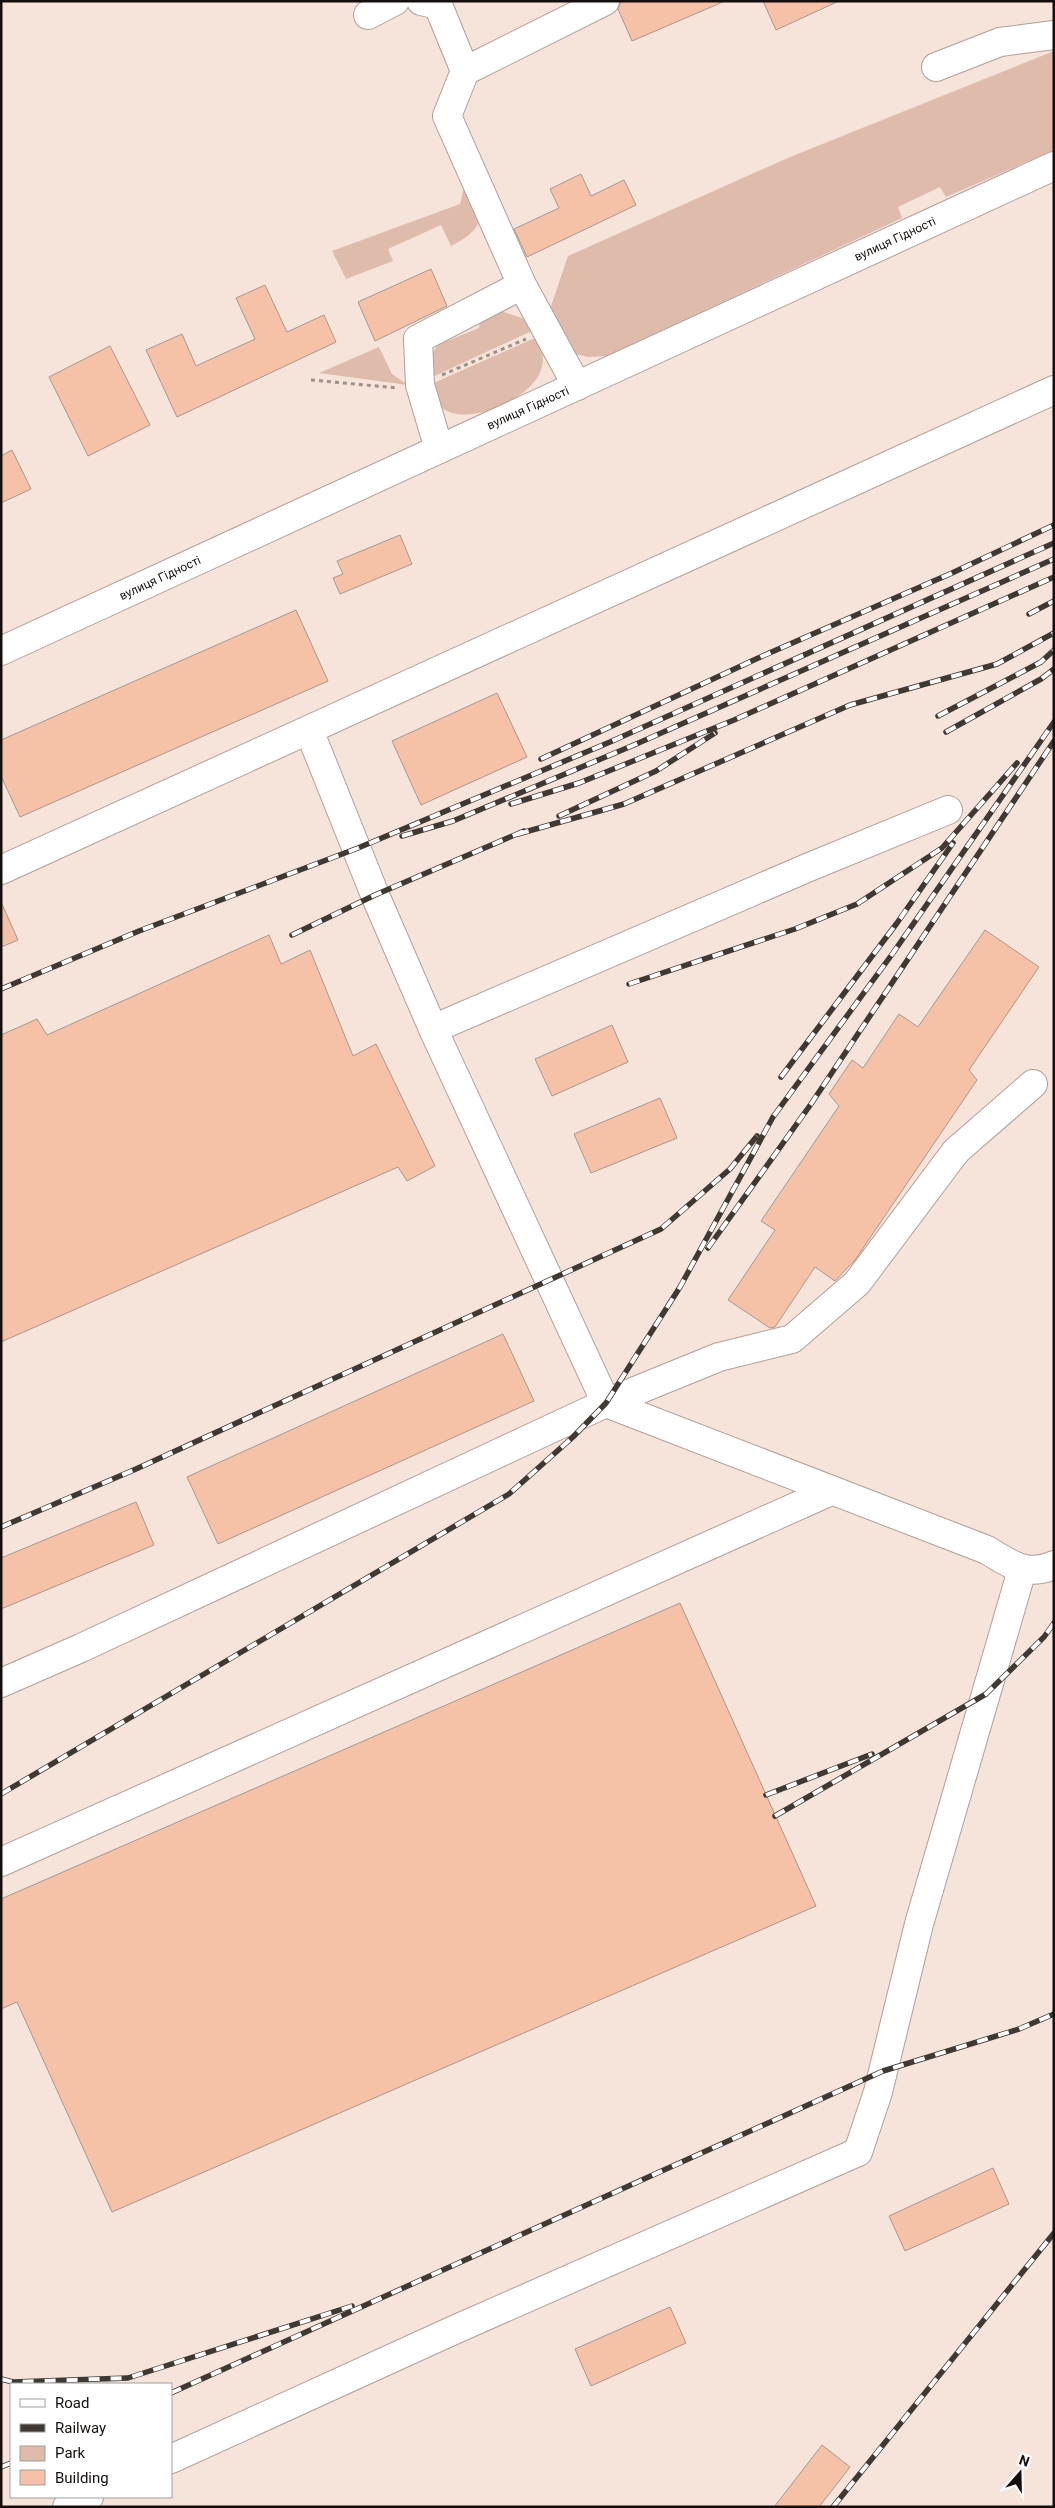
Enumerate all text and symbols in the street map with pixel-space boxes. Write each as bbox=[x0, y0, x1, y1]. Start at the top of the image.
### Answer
street label: вулиця Гідності bbox=[852, 214, 938, 264]
street label: вулиця Гідності bbox=[485, 384, 571, 432]
street label: вулиця Гідності bbox=[117, 553, 203, 603]
legend bbox=[10, 2383, 172, 2498]
text: Road bbox=[55, 2394, 89, 2412]
text: Railway bbox=[55, 2419, 106, 2437]
text: Park bbox=[55, 2444, 86, 2462]
north arrow bbox=[995, 2448, 1045, 2498]
text: N bbox=[1017, 2452, 1032, 2470]
text: Building bbox=[55, 2469, 109, 2487]

